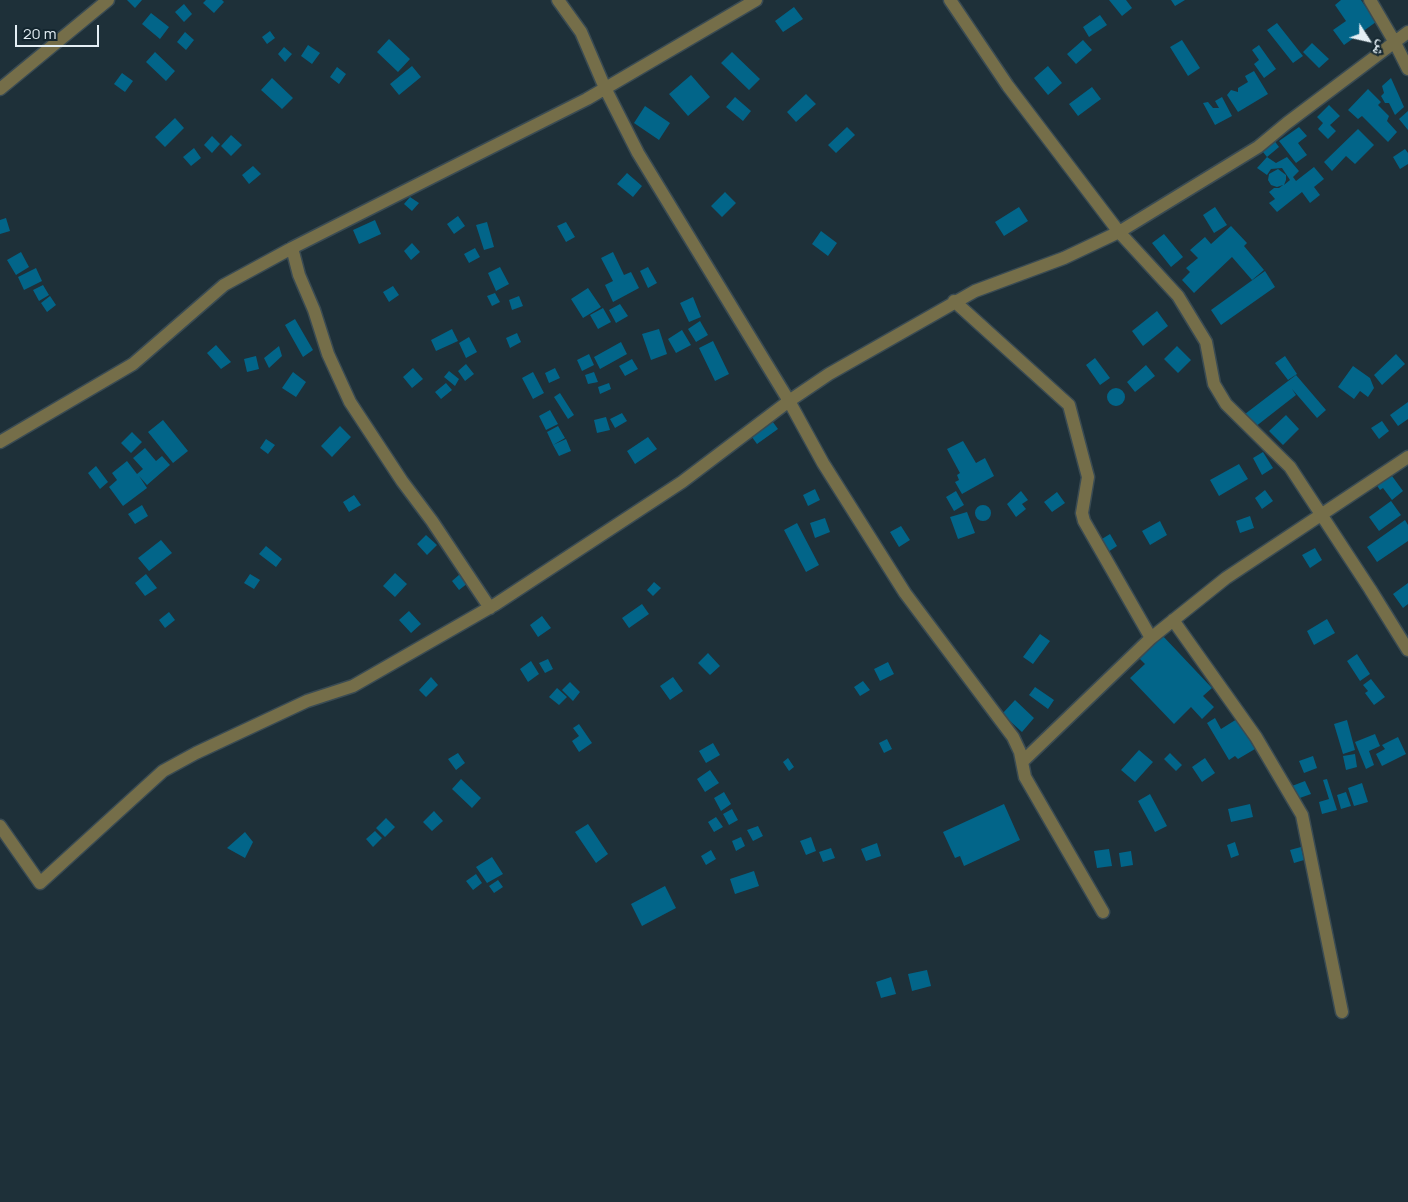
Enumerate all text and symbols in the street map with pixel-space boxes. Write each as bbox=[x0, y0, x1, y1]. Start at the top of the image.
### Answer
scale bar bbox=[18, 15, 101, 47]
north arrow bbox=[1343, 15, 1393, 65]
text: 20 m bbox=[23, 23, 56, 44]
text: ش bbox=[1369, 37, 1393, 60]

